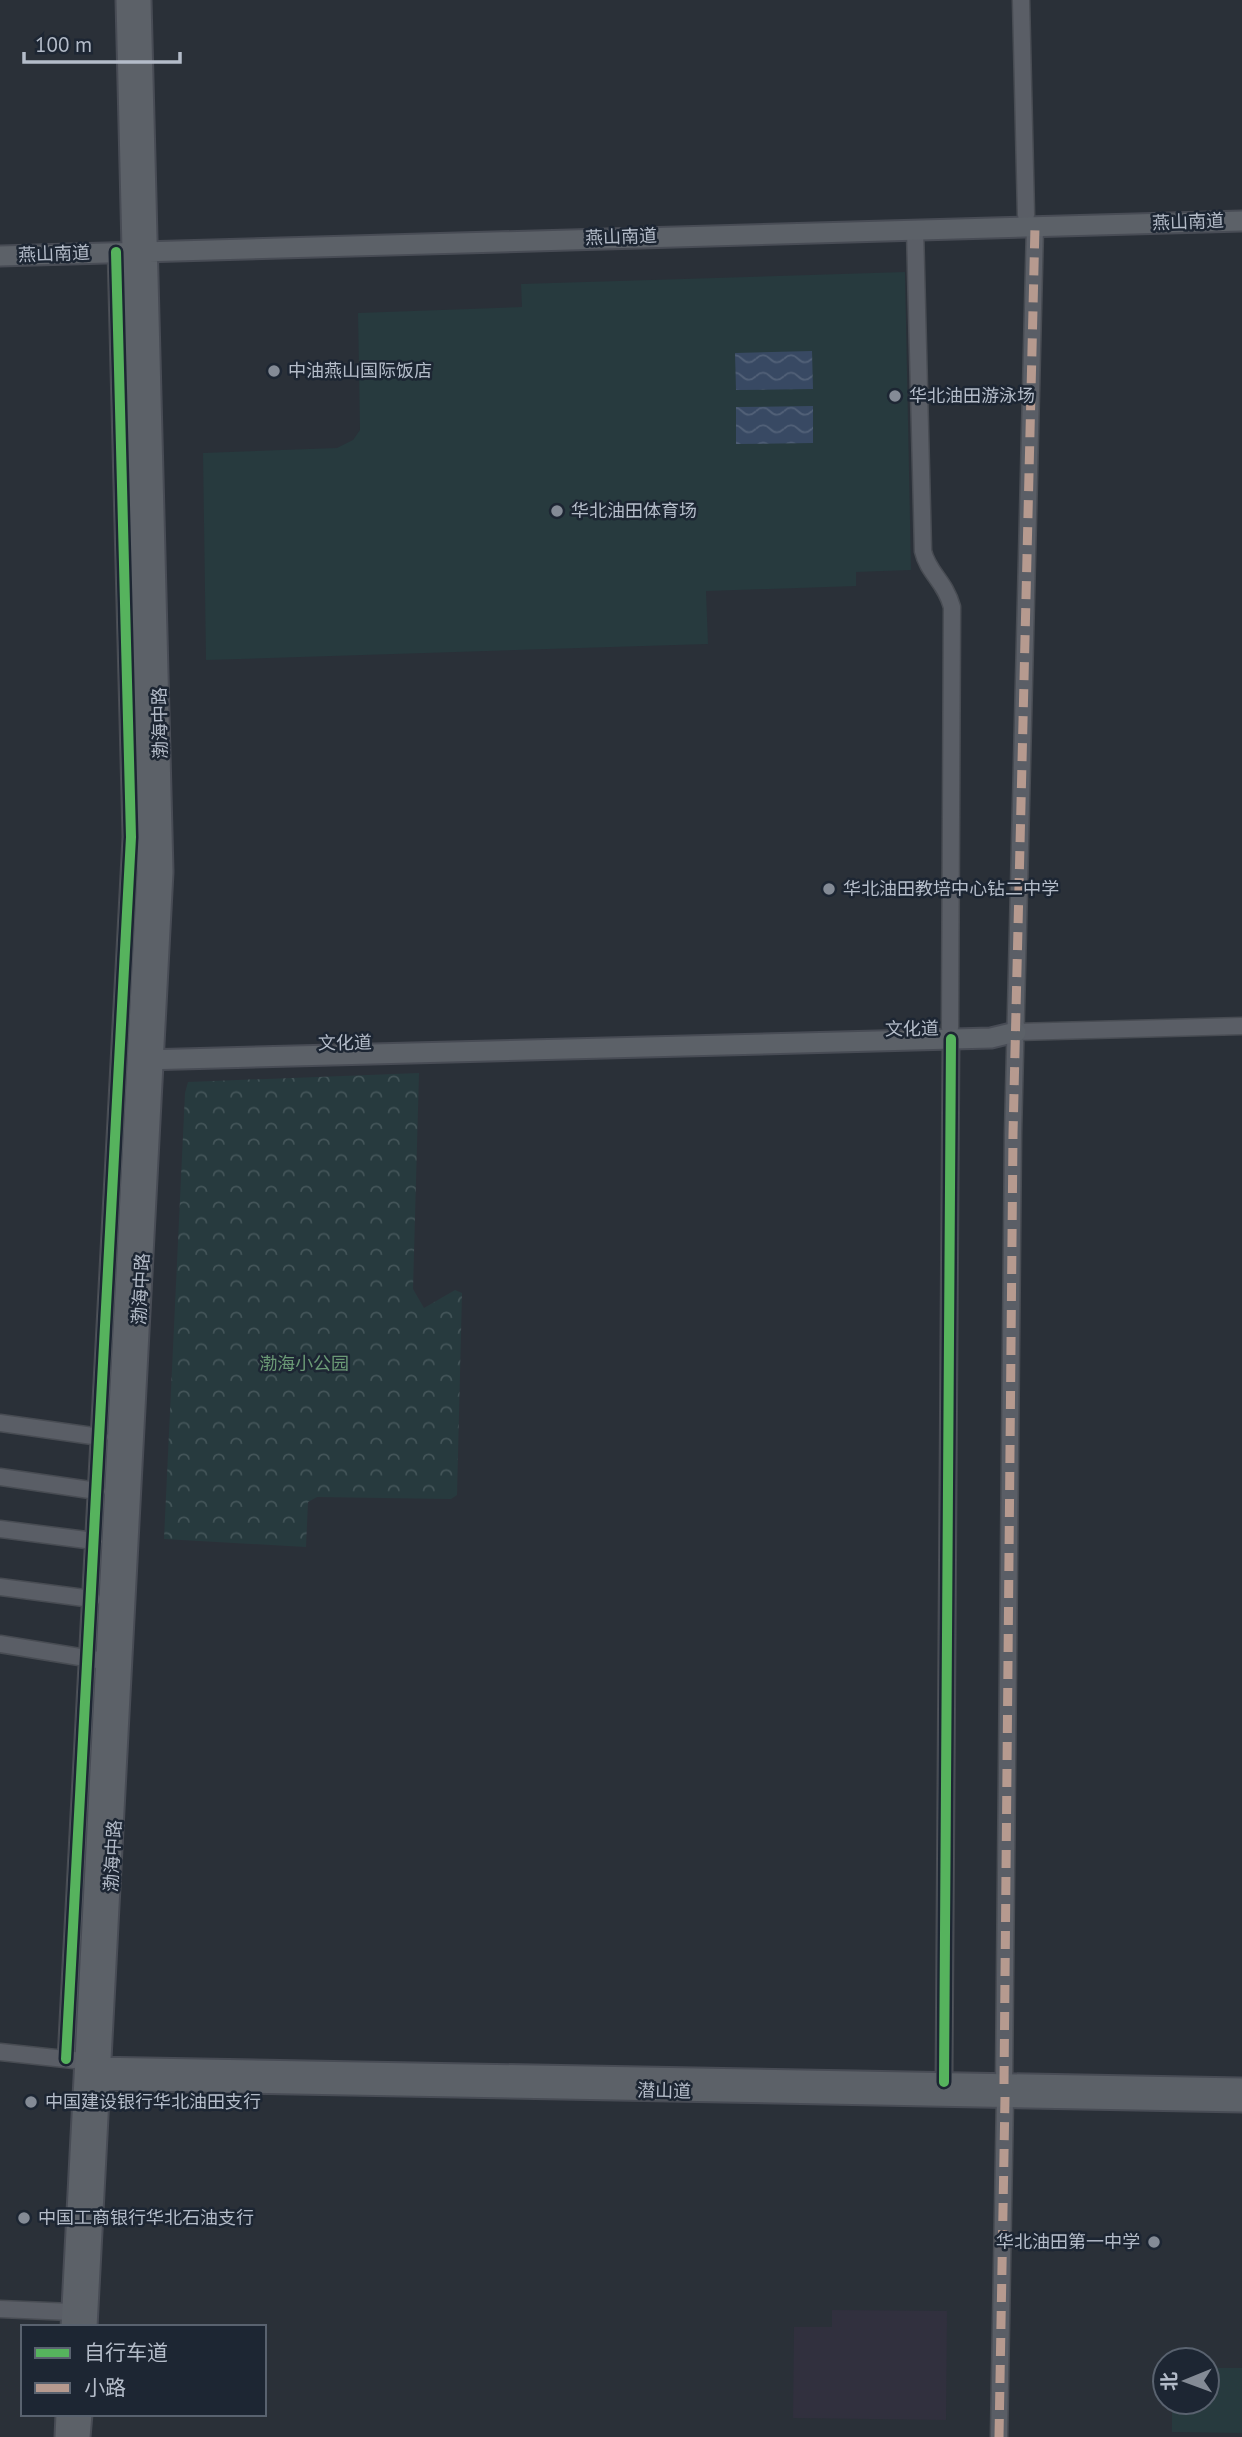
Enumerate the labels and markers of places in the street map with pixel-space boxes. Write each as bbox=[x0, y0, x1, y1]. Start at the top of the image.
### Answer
place label: 中油燕山国际饭店 bbox=[288, 359, 432, 382]
marker: 中油燕山国际饭店 bbox=[266, 363, 282, 379]
place label: 华北油田游泳场 bbox=[909, 384, 1035, 407]
marker: 华北油田游泳场 bbox=[887, 388, 903, 404]
place label: 华北油田体育场 bbox=[571, 499, 697, 522]
marker: 华北油田体育场 bbox=[549, 503, 565, 519]
place label: 华北油田教培中心钻二中学 bbox=[843, 877, 1059, 900]
marker: 华北油田教培中心钻二中学 bbox=[821, 881, 837, 897]
place label: 中国建设银行华北油田支行 bbox=[45, 2090, 261, 2113]
marker: 中国建设银行华北油田支行 bbox=[23, 2094, 39, 2110]
place label: 中国工商银行华北石油支行 bbox=[38, 2206, 254, 2229]
marker: 中国工商银行华北石油支行 bbox=[16, 2210, 32, 2226]
place label: 华北油田第一中学 bbox=[996, 2230, 1140, 2253]
marker: 华北油田第一中学 bbox=[1146, 2234, 1162, 2250]

